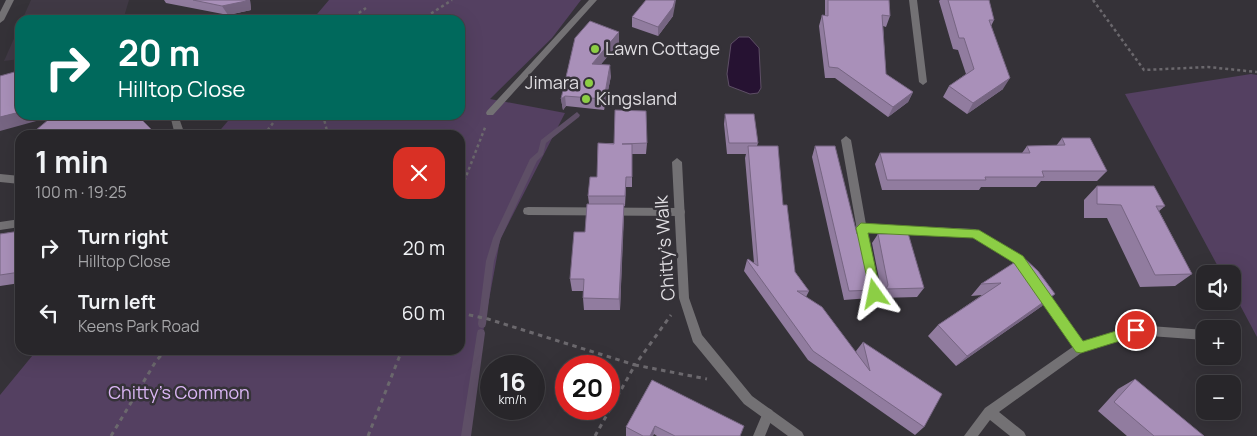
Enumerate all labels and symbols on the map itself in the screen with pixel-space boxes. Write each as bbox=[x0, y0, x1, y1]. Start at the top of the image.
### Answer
place label: Lawn Cottage bbox=[605, 36, 720, 60]
marker: Lawn Cottage bbox=[589, 43, 601, 55]
place label: Jimara bbox=[525, 70, 579, 94]
marker: Jimara bbox=[583, 77, 595, 89]
place label: Kingsland bbox=[596, 86, 677, 110]
marker: Kingsland bbox=[580, 93, 592, 105]
street label: Chitty's Walk bbox=[648, 194, 680, 301]
position arrow bbox=[848, 267, 900, 319]
pin bbox=[1115, 309, 1157, 351]
speed limit sign: 20 bbox=[555, 355, 620, 420]
park label: Chitty's Common bbox=[108, 380, 250, 404]

